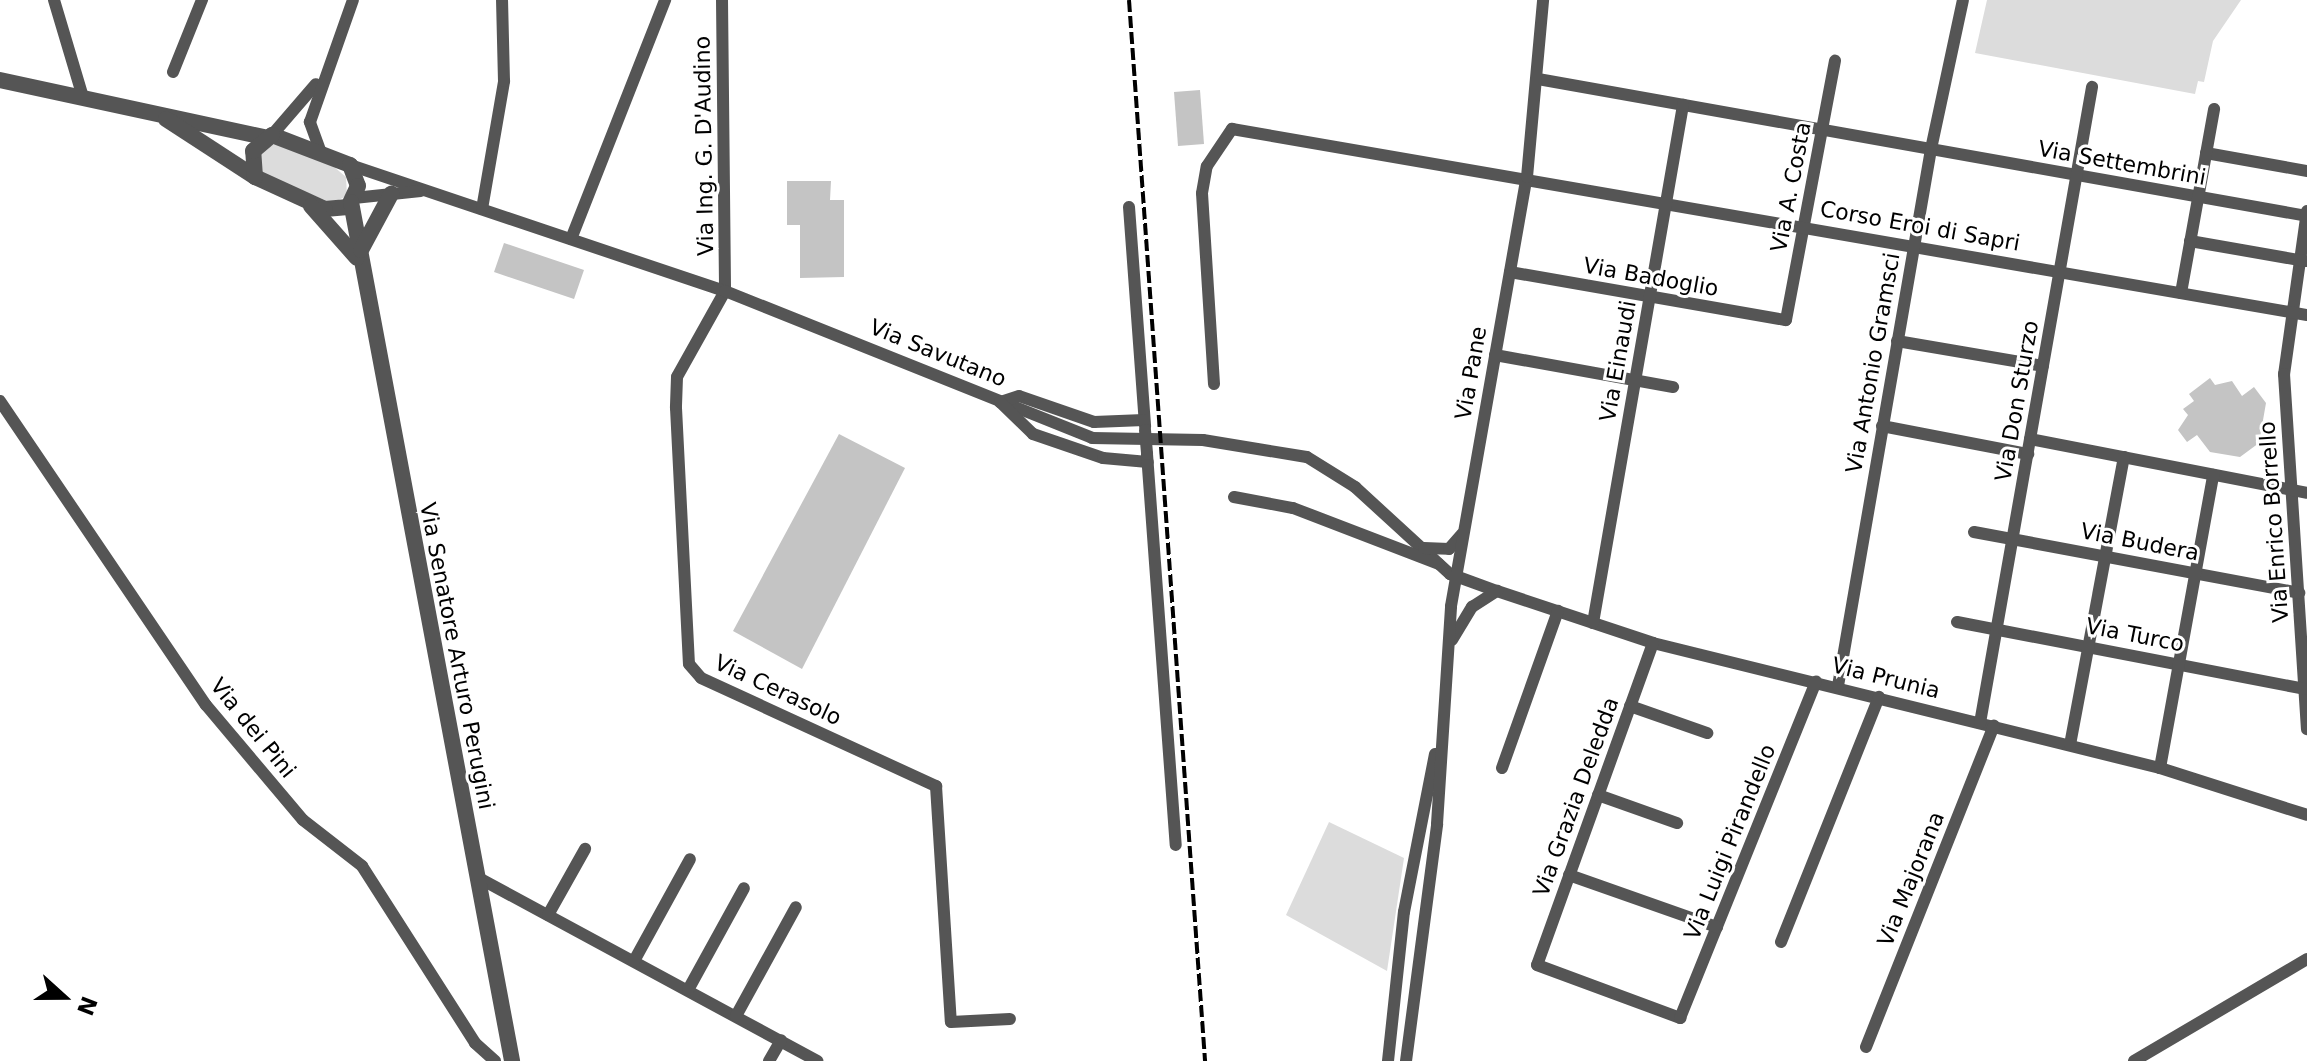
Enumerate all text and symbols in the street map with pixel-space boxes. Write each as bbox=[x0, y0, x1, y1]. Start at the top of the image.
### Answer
street label: Via Ing. G. D'Audino bbox=[689, 36, 719, 256]
street label: Via A. Costa bbox=[1765, 120, 1817, 254]
street label: Via Settembrini bbox=[2036, 135, 2208, 191]
street label: Corso Eroi di Sapri bbox=[1818, 195, 2022, 257]
street label: Via Antonio Gramsci bbox=[1841, 251, 1905, 475]
street label: Via Badoglio bbox=[1581, 252, 1721, 302]
street label: Via Einaudi bbox=[1594, 298, 1642, 424]
street label: Via Savutano bbox=[866, 314, 1010, 392]
street label: Via Don Sturzo bbox=[1990, 318, 2044, 484]
street label: Via Pane bbox=[1450, 324, 1492, 422]
street label: Via Enrico Borrello bbox=[2254, 420, 2294, 624]
street label: Via Senatore Arturo Perugini bbox=[414, 500, 500, 812]
street label: Via Budera bbox=[2078, 518, 2202, 566]
street label: Via Turco bbox=[2084, 613, 2186, 657]
street label: Via Cerasolo bbox=[710, 649, 846, 731]
street label: Via Prunia bbox=[1829, 652, 1943, 704]
street label: Via dei Pini bbox=[205, 673, 301, 783]
street label: Via Grazia Deledda bbox=[1528, 694, 1624, 900]
street label: Via Luigi Pirandello bbox=[1679, 740, 1781, 944]
street label: Via Majorana bbox=[1872, 808, 1950, 950]
north arrow bbox=[24, 957, 104, 1037]
text: N bbox=[72, 993, 102, 1019]

